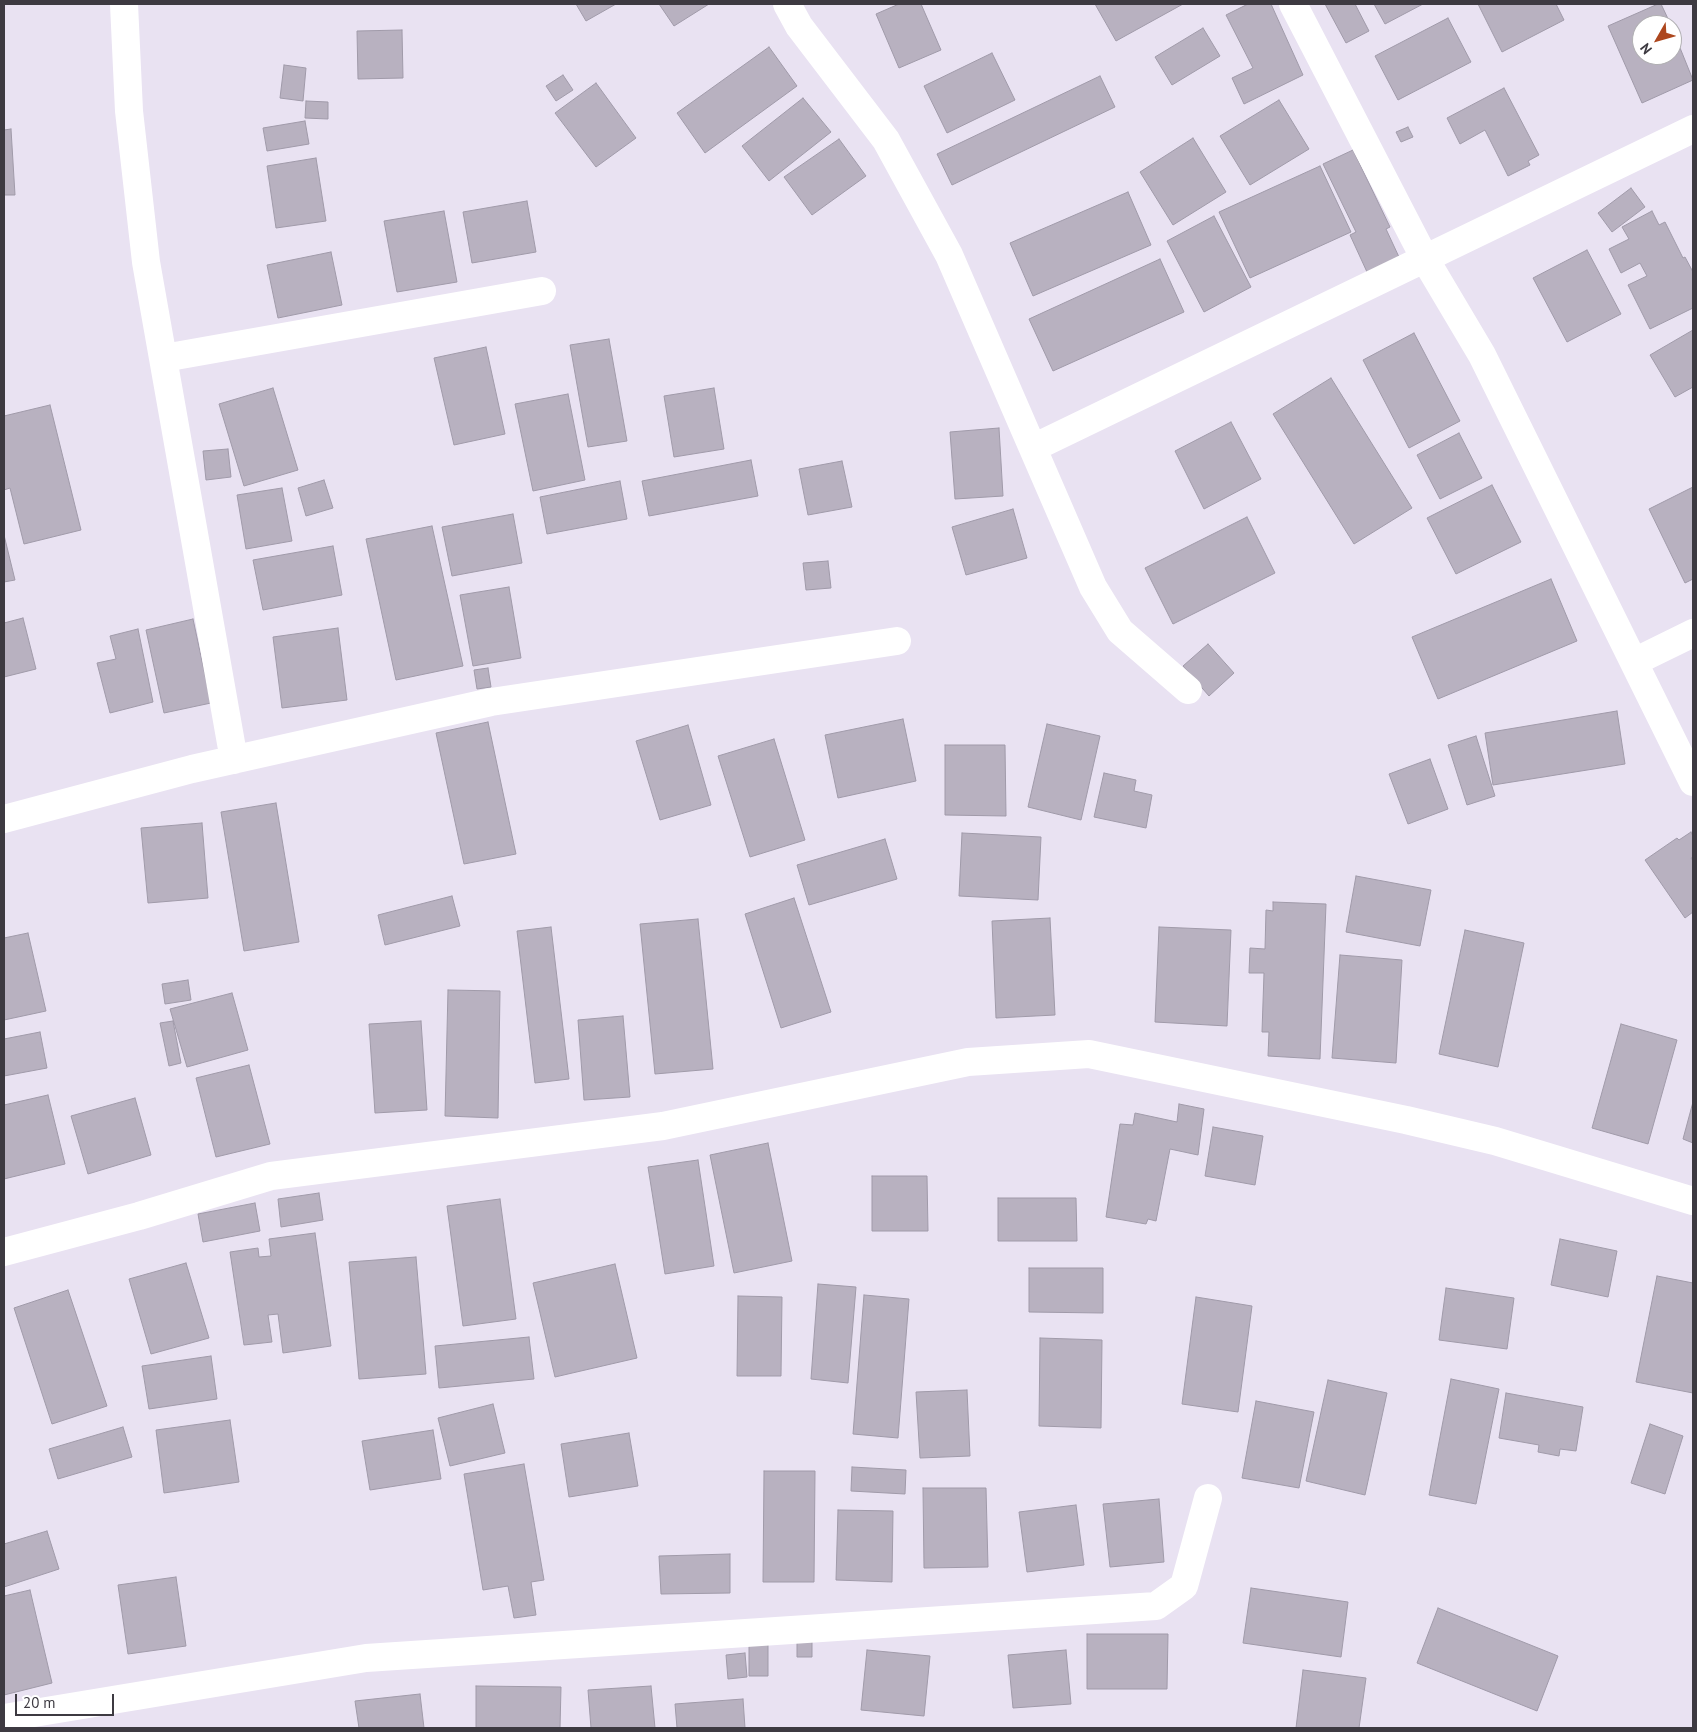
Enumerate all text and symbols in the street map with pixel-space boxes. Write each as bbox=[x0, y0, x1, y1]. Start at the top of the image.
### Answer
north arrow bbox=[1632, 15, 1682, 65]
text: N bbox=[1636, 39, 1656, 58]
scale bar bbox=[18, 1684, 116, 1716]
text: 20 m bbox=[23, 1693, 56, 1712]

